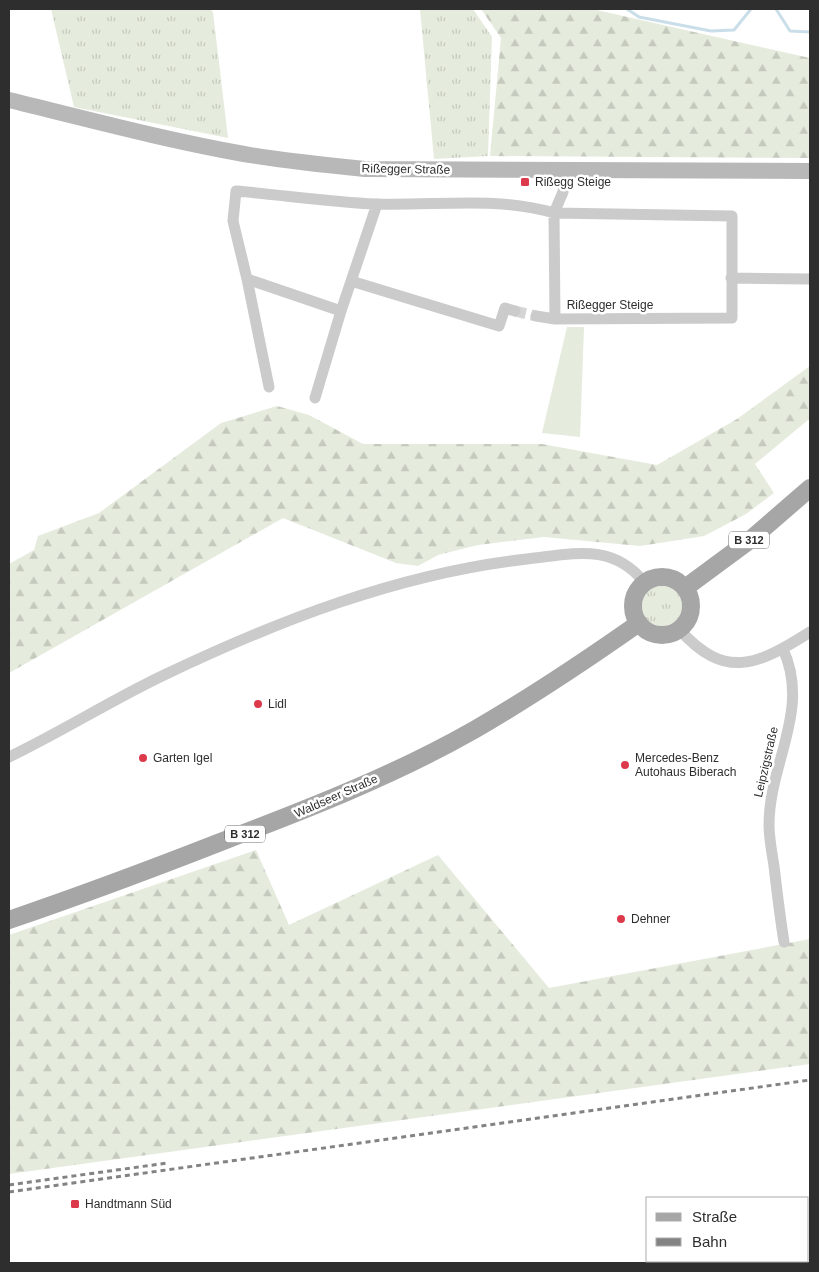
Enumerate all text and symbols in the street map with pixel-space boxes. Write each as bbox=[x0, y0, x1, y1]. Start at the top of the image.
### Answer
street label: Rißegger Straße bbox=[362, 161, 451, 177]
place label: Rißegg Steige bbox=[535, 175, 611, 189]
marker: Rißegg Steige bbox=[519, 176, 531, 188]
street label: Rißegger Steige bbox=[567, 298, 654, 312]
road number: B 312 bbox=[729, 532, 769, 548]
place label: Lidl bbox=[268, 697, 287, 711]
marker: Lidl bbox=[252, 698, 264, 710]
street label: Leipzigstraße bbox=[751, 725, 781, 799]
place label: Garten Igel bbox=[153, 751, 212, 765]
place label: Mercedes-Benz Autohaus Biberach bbox=[635, 751, 736, 779]
marker: Garten Igel bbox=[137, 752, 149, 764]
marker: Mercedes-Benz Autohaus Biberach bbox=[619, 759, 631, 771]
street label: Waldseer Straße bbox=[292, 771, 380, 821]
road number: B 312 bbox=[225, 826, 265, 842]
place label: Dehner bbox=[631, 912, 670, 926]
marker: Dehner bbox=[615, 913, 627, 925]
place label: Handtmann Süd bbox=[85, 1197, 172, 1211]
legend bbox=[646, 1197, 809, 1262]
marker: Handtmann Süd bbox=[69, 1198, 81, 1210]
text: Straße bbox=[692, 1208, 737, 1225]
text: Bahn bbox=[692, 1233, 727, 1250]

